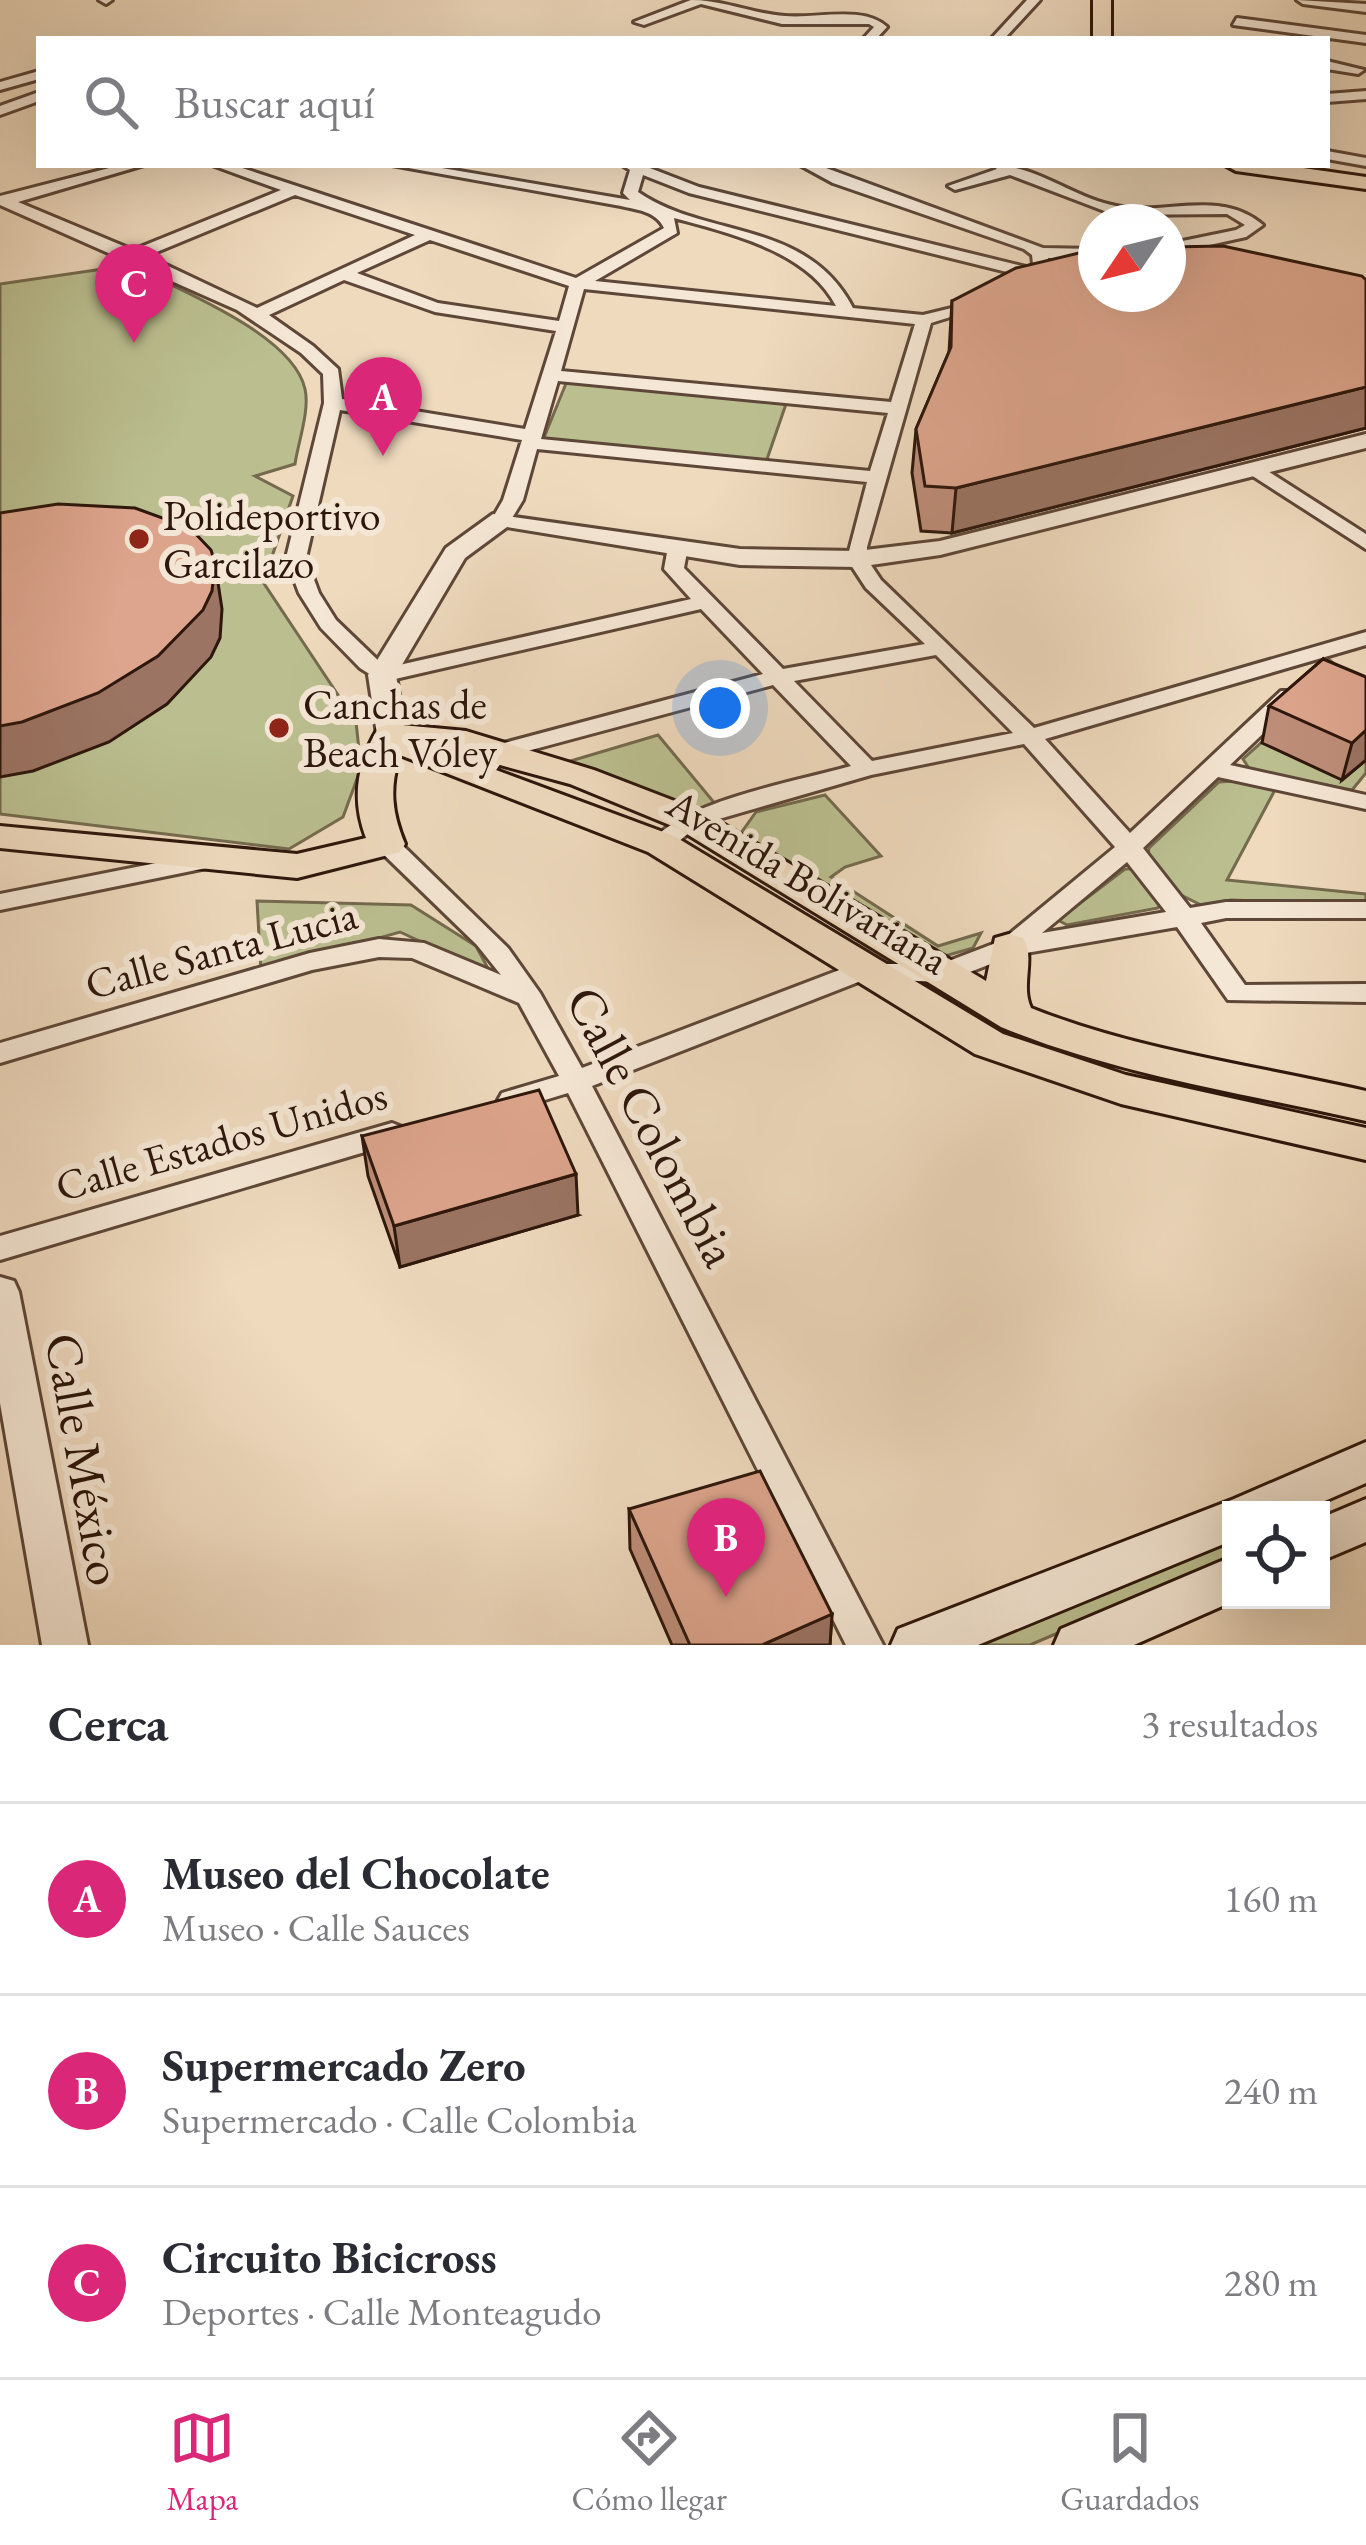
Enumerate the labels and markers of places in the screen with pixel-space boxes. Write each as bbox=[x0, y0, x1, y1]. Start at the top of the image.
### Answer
pin: C bbox=[95, 244, 173, 343]
pin: A bbox=[344, 357, 422, 456]
place label: Polideportivo Garcilazo bbox=[163, 488, 380, 591]
marker: Polideportivo Garcilazo bbox=[126, 526, 152, 552]
place label: Canchas de Beach Vóley bbox=[303, 677, 498, 780]
marker: Canchas de Beach Vóley bbox=[266, 715, 292, 741]
pin: B bbox=[687, 1498, 765, 1597]

